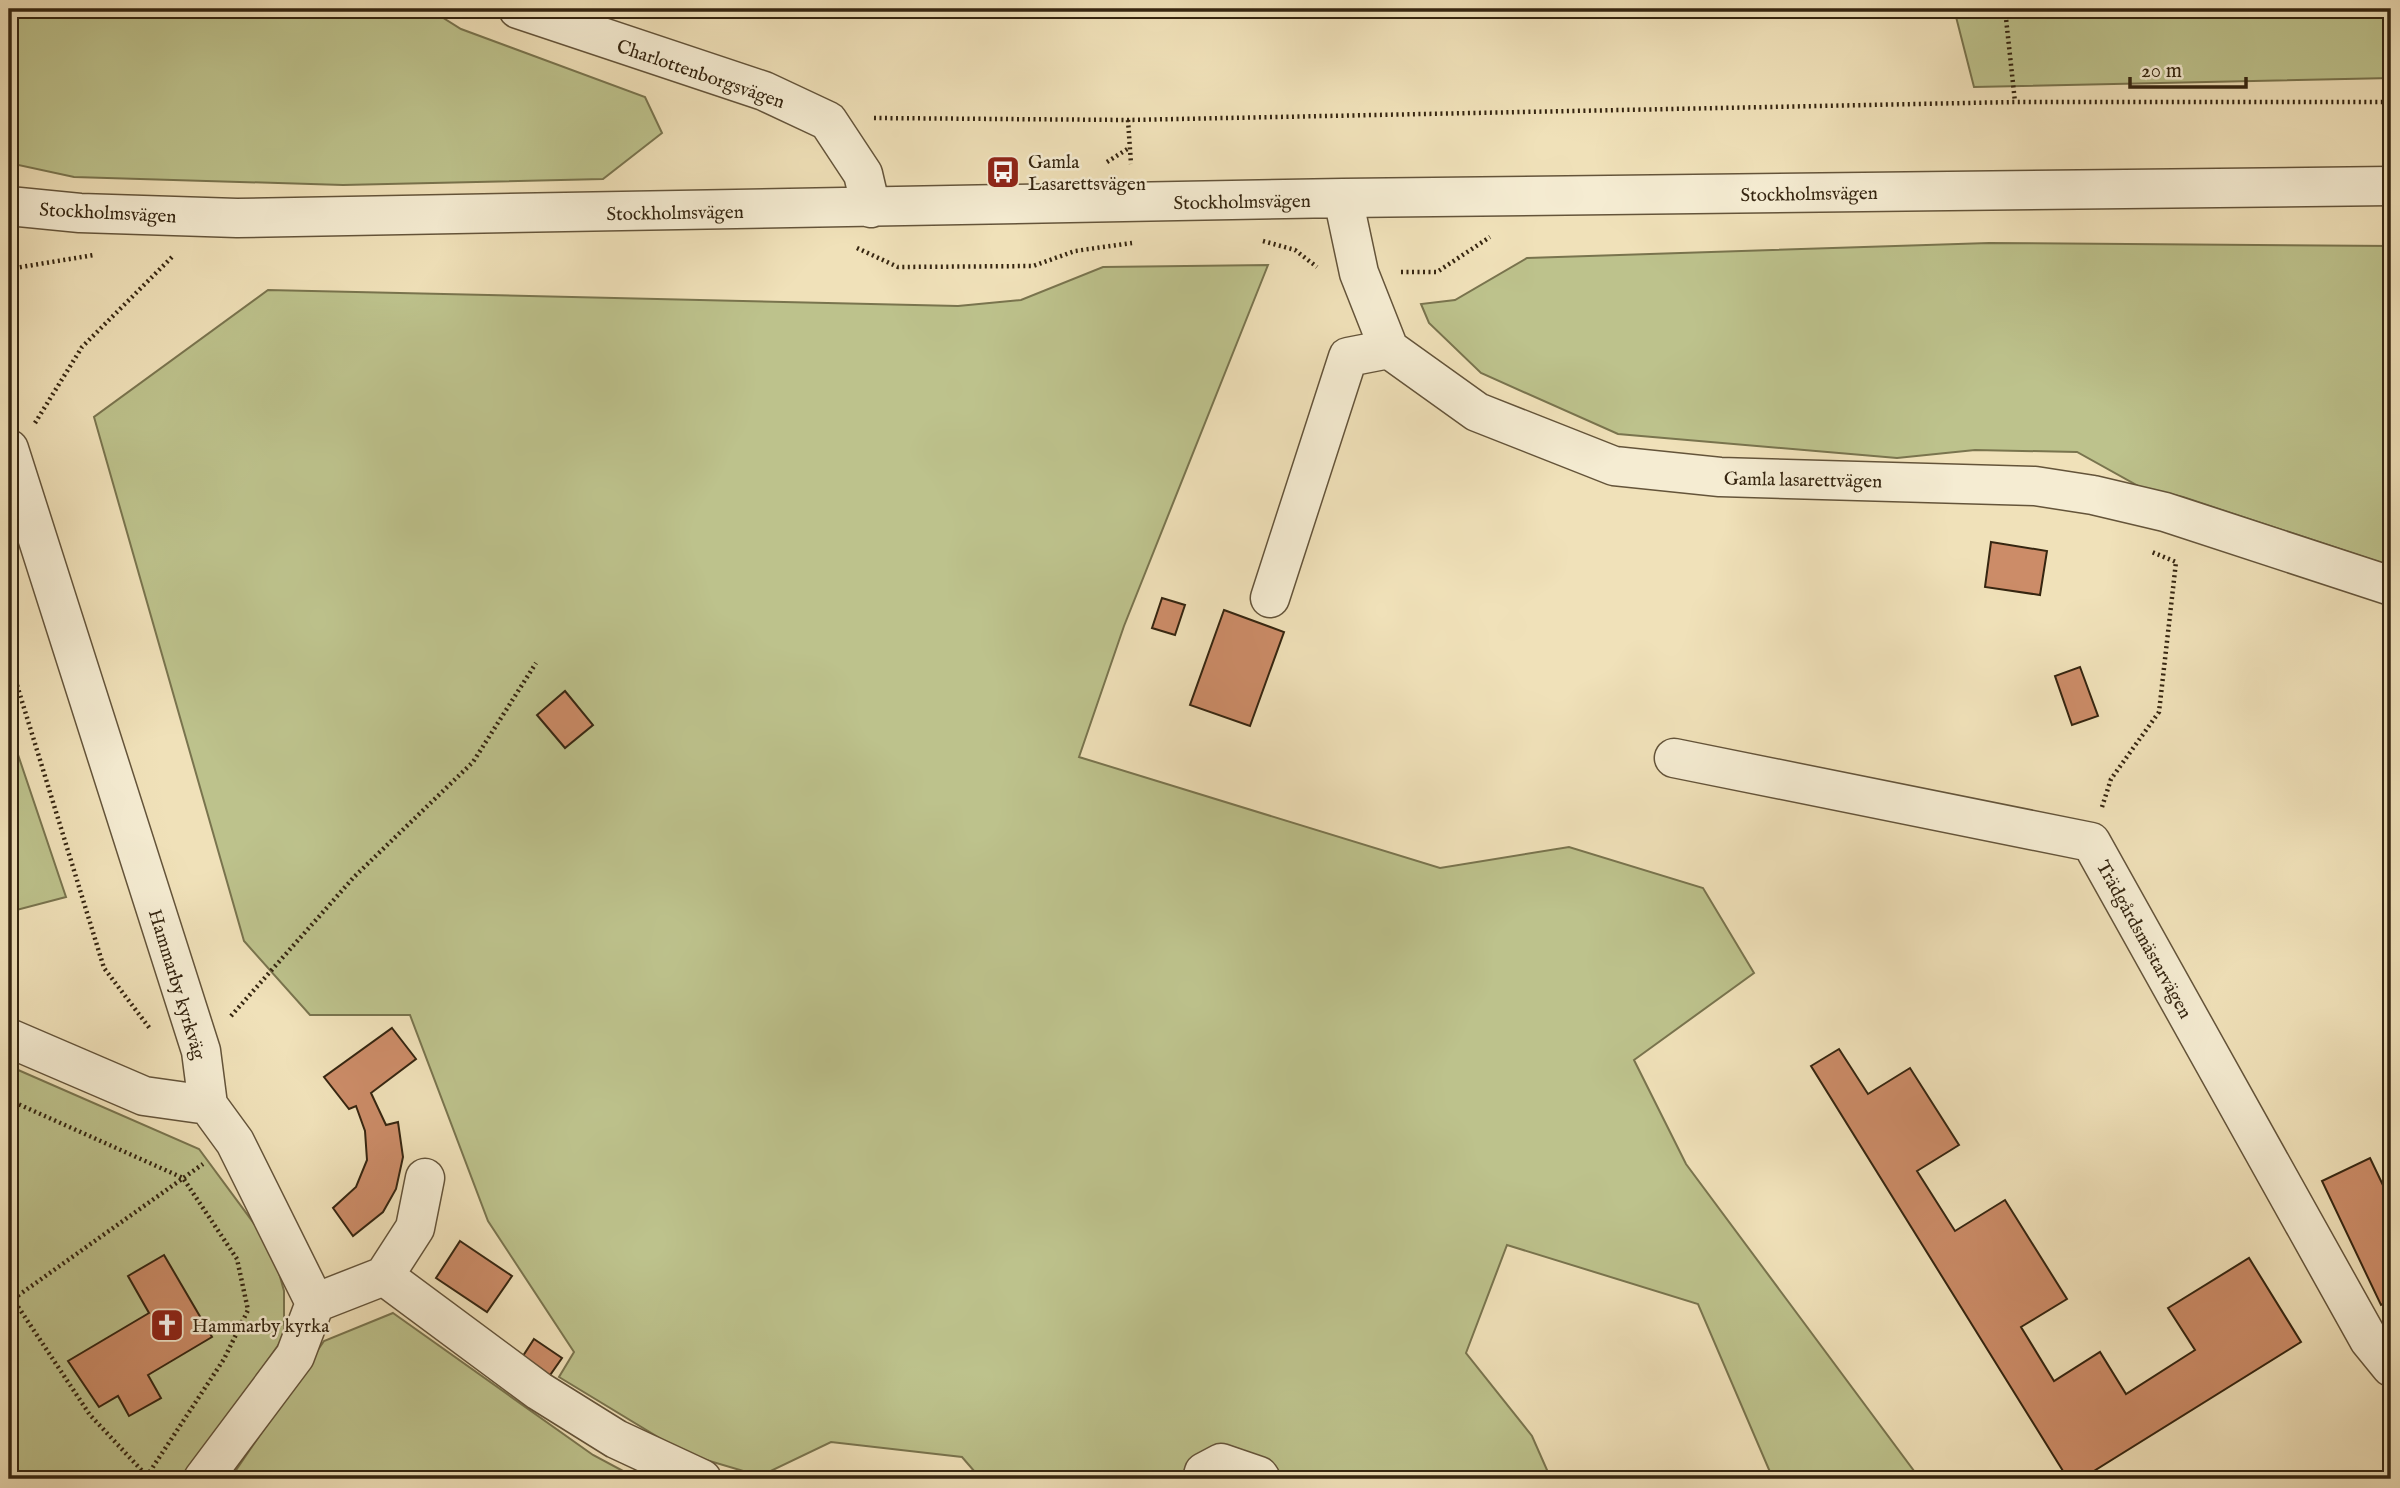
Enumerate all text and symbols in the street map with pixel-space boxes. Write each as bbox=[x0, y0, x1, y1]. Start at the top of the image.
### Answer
street label: Charlottenborgsvägen bbox=[613, 35, 788, 115]
scale bar bbox=[2130, 46, 2246, 90]
text: 20 m bbox=[2141, 58, 2182, 85]
place label: Gamla Lasarettsvägen bbox=[1028, 151, 1146, 197]
bus stop icon: Gamla Lasarettsvägen bbox=[984, 153, 1022, 191]
street label: Stockholmsvägen bbox=[1740, 182, 1878, 208]
street label: Stockholmsvägen bbox=[1173, 190, 1311, 216]
street label: Stockholmsvägen bbox=[39, 198, 177, 230]
street label: Stockholmsvägen bbox=[606, 201, 744, 227]
street label: Gamla lasarettvägen bbox=[1724, 468, 1882, 494]
street label: Trädgårdsmästarvägen bbox=[2090, 857, 2197, 1023]
street label: Hammarby kyrkväg bbox=[142, 906, 211, 1063]
church icon: Hammarby kyrka bbox=[148, 1306, 186, 1344]
place label: Hammarby kyrka bbox=[192, 1315, 330, 1339]

